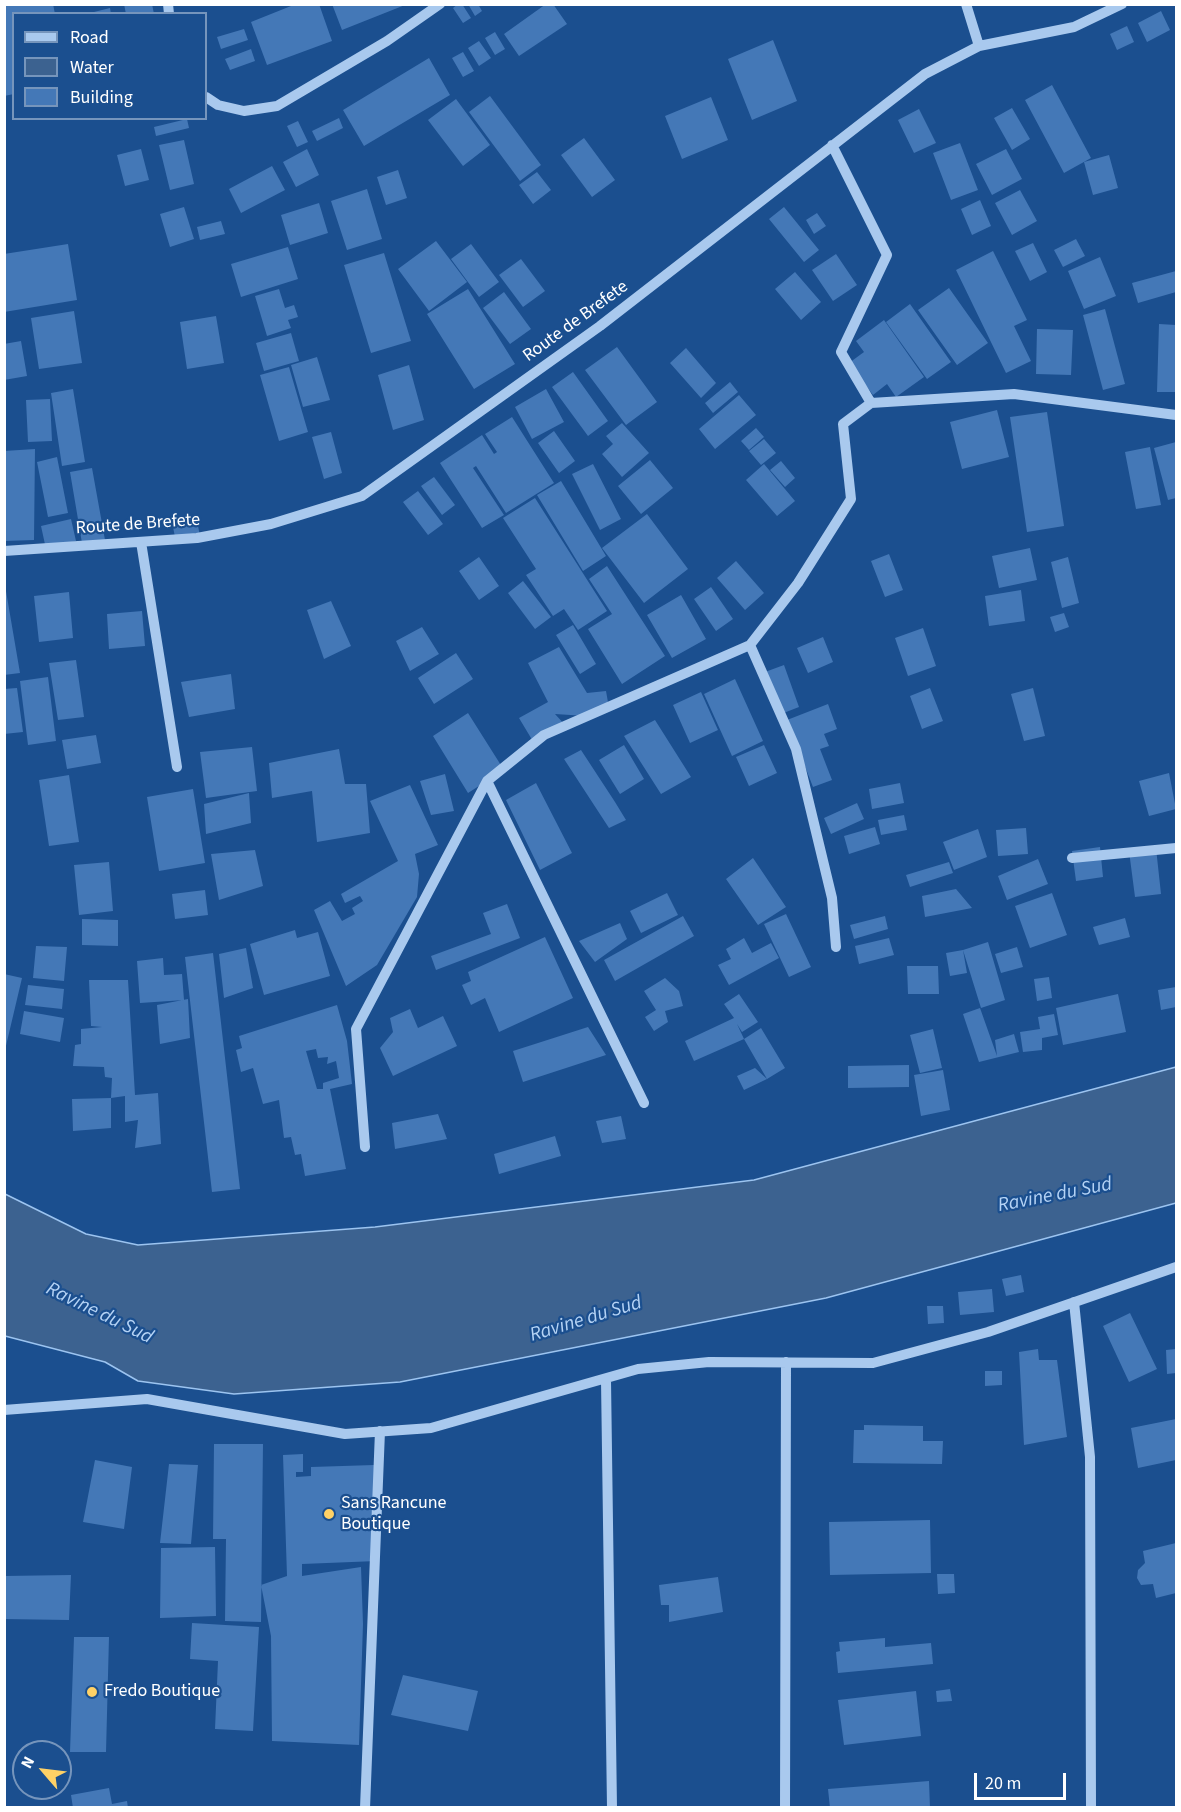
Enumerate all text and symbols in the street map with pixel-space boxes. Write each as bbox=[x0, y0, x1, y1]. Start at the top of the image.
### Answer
legend bbox=[12, 12, 207, 120]
text: Road bbox=[70, 25, 109, 50]
text: Water bbox=[70, 55, 114, 80]
text: Building bbox=[70, 85, 133, 110]
street label: Route de Brefete bbox=[519, 277, 633, 367]
street label: Route de Brefete bbox=[75, 510, 201, 540]
water label: Ravine du Sud bbox=[996, 1173, 1114, 1219]
water label: Ravine du Sud bbox=[42, 1278, 156, 1350]
water label: Ravine du Sud bbox=[527, 1292, 645, 1348]
place label: Sans Rancune Boutique bbox=[341, 1493, 447, 1536]
marker: Sans Rancune Boutique bbox=[322, 1507, 336, 1521]
place label: Fredo Boutique bbox=[104, 1681, 220, 1703]
marker: Fredo Boutique bbox=[85, 1685, 99, 1699]
north arrow bbox=[12, 1740, 72, 1800]
text: N bbox=[16, 1753, 40, 1772]
scale bar bbox=[977, 1761, 1068, 1799]
text: 20 m bbox=[985, 1771, 1021, 1796]

